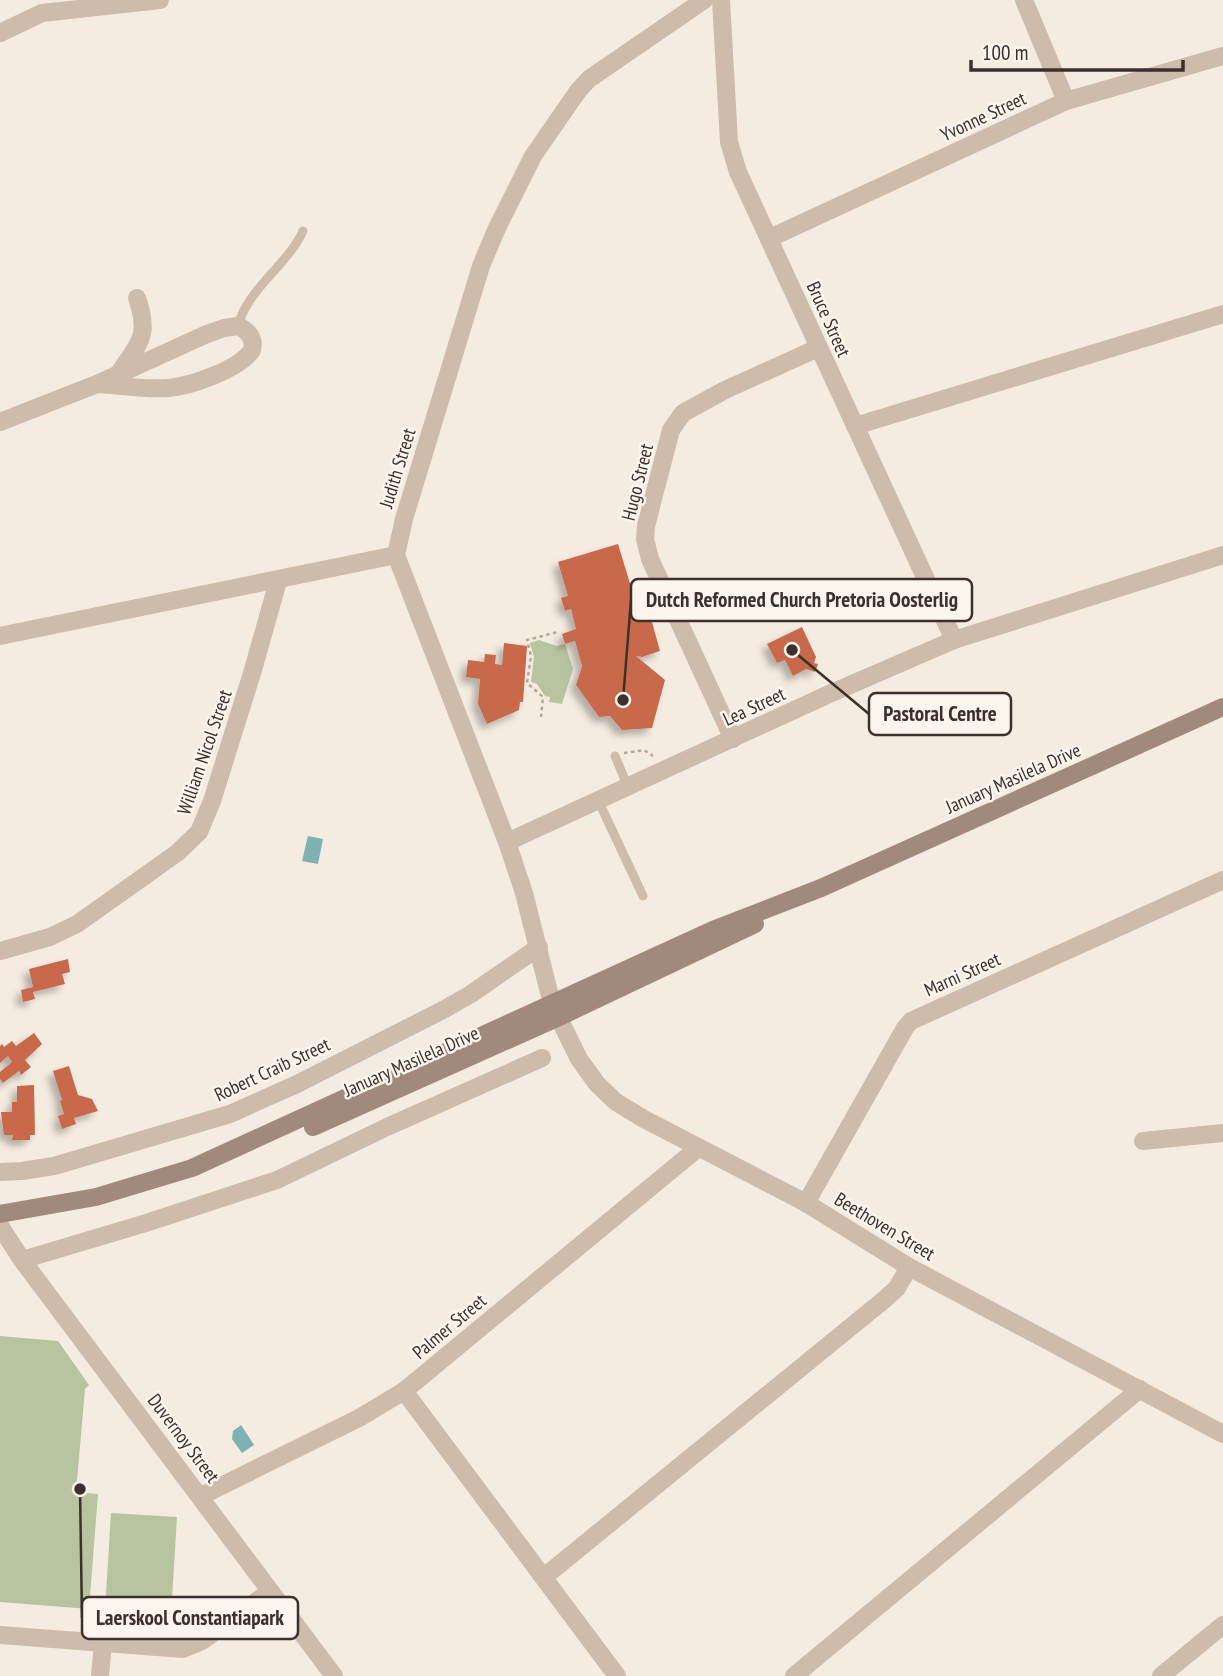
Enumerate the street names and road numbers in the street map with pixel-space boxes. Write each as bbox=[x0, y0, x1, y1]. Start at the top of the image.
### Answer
street label: Yvonne Street bbox=[937, 85, 1030, 146]
street label: Bruce Street bbox=[802, 278, 857, 361]
street label: Judith Street bbox=[373, 424, 421, 512]
street label: Hugo Street bbox=[616, 440, 658, 523]
street label: Lea Street bbox=[719, 681, 790, 731]
street label: William Nicol Street bbox=[171, 686, 237, 818]
street label: January Masilela Drive bbox=[941, 737, 1084, 819]
street label: Marni Street bbox=[920, 946, 1004, 1001]
street label: January Masilela Drive bbox=[339, 1020, 482, 1102]
street label: Robert Craib Street bbox=[210, 1031, 334, 1106]
street label: Beethoven Street bbox=[830, 1187, 940, 1266]
street label: Palmer Street bbox=[407, 1288, 491, 1364]
street label: Duvernoy Street bbox=[143, 1389, 226, 1488]

